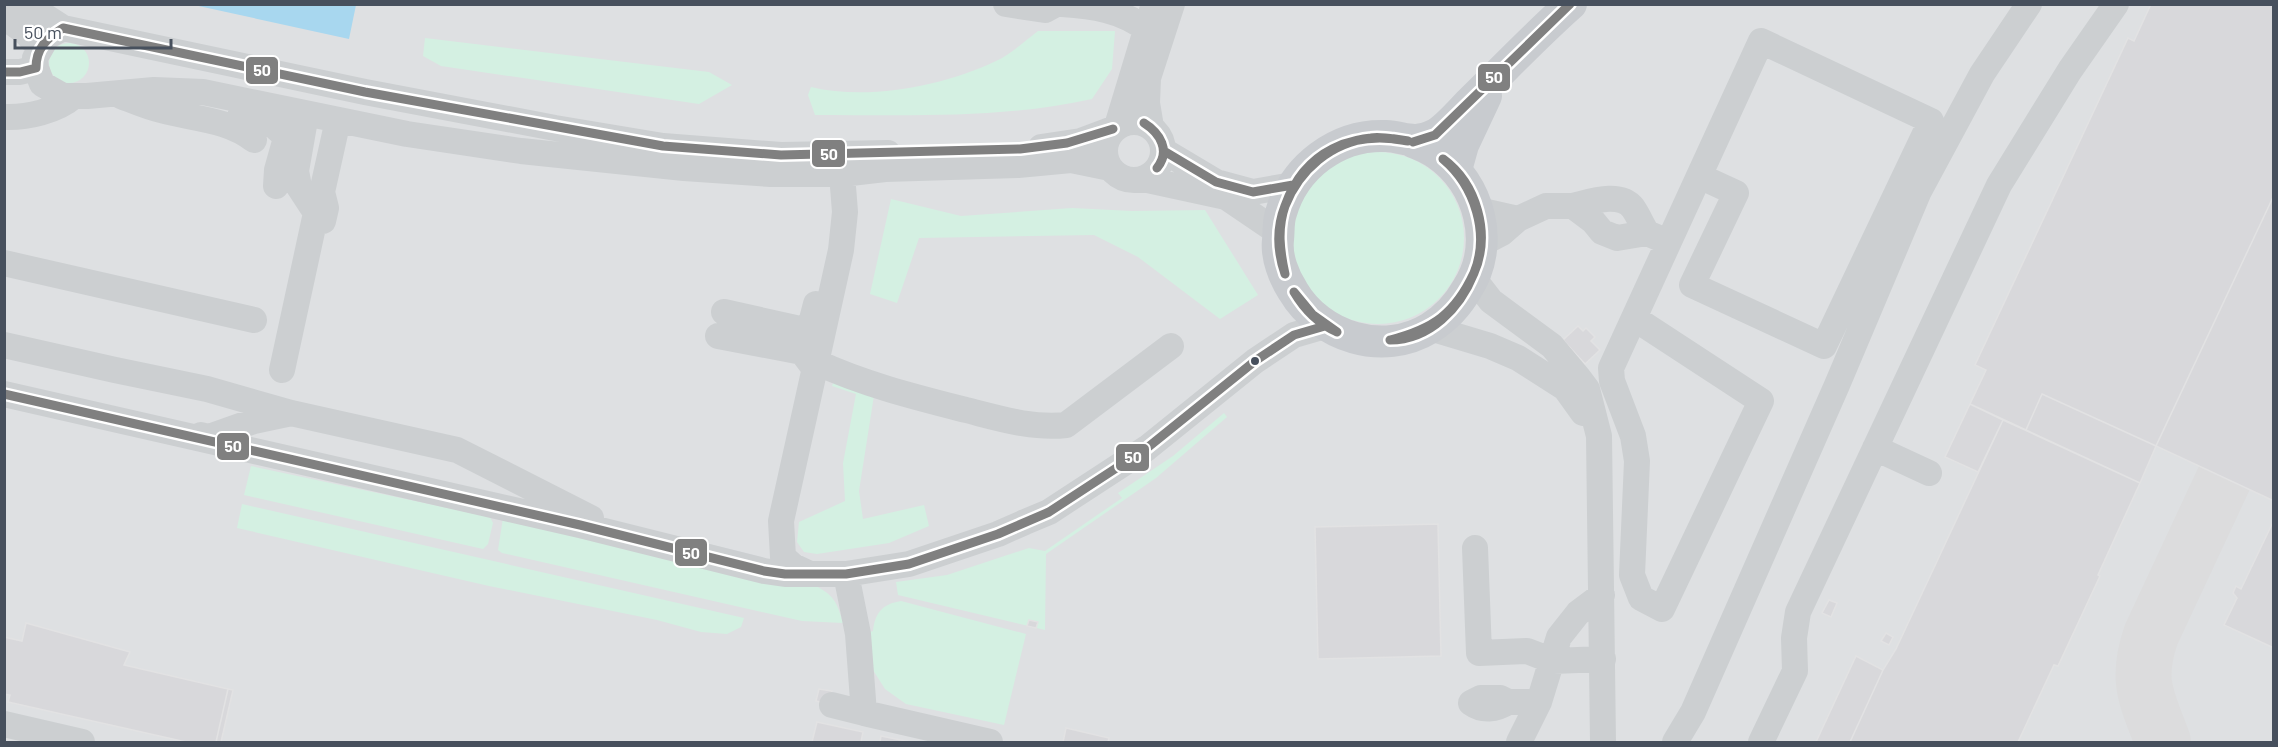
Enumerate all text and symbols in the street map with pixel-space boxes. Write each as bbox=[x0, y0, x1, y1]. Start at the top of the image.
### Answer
scale bar bbox=[15, 12, 171, 50]
text: 50 m bbox=[24, 21, 62, 43]
line badge: 50 bbox=[245, 56, 279, 85]
text: 50 bbox=[253, 60, 271, 79]
line badge: 50 bbox=[1477, 63, 1511, 92]
text: 50 bbox=[1485, 67, 1503, 86]
line badge: 50 bbox=[811, 139, 846, 168]
text: 50 bbox=[820, 144, 838, 163]
unlabelled marker bbox=[1249, 355, 1261, 367]
line badge: 50 bbox=[216, 432, 250, 461]
text: 50 bbox=[224, 436, 242, 455]
line badge: 50 bbox=[1115, 443, 1150, 472]
text: 50 bbox=[1124, 447, 1142, 466]
line badge: 50 bbox=[674, 538, 708, 567]
text: 50 bbox=[682, 543, 700, 562]

